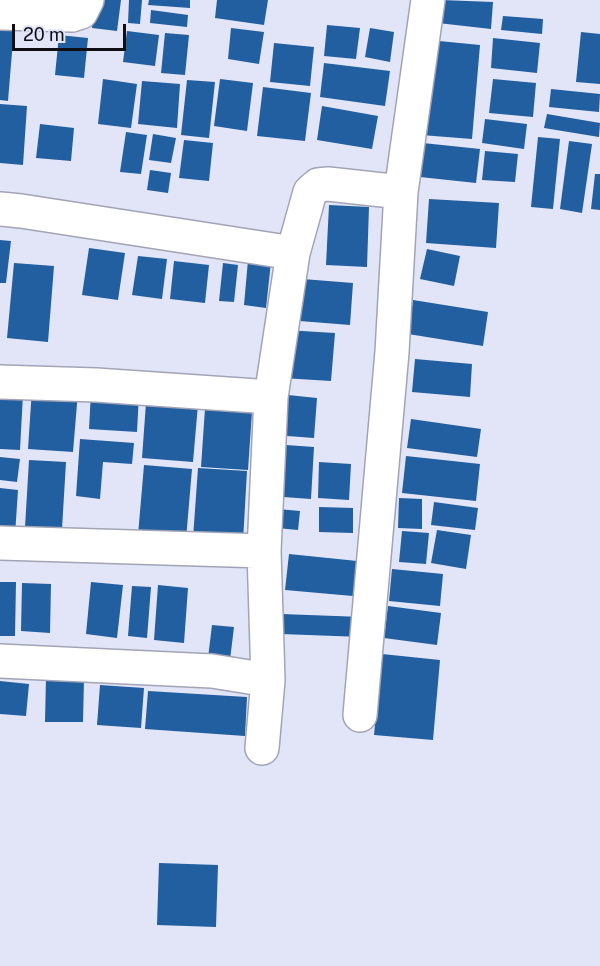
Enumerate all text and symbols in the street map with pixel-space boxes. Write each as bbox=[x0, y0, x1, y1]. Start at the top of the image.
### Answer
scale bar bbox=[15, 12, 129, 50]
text: 20 m bbox=[23, 24, 65, 45]

